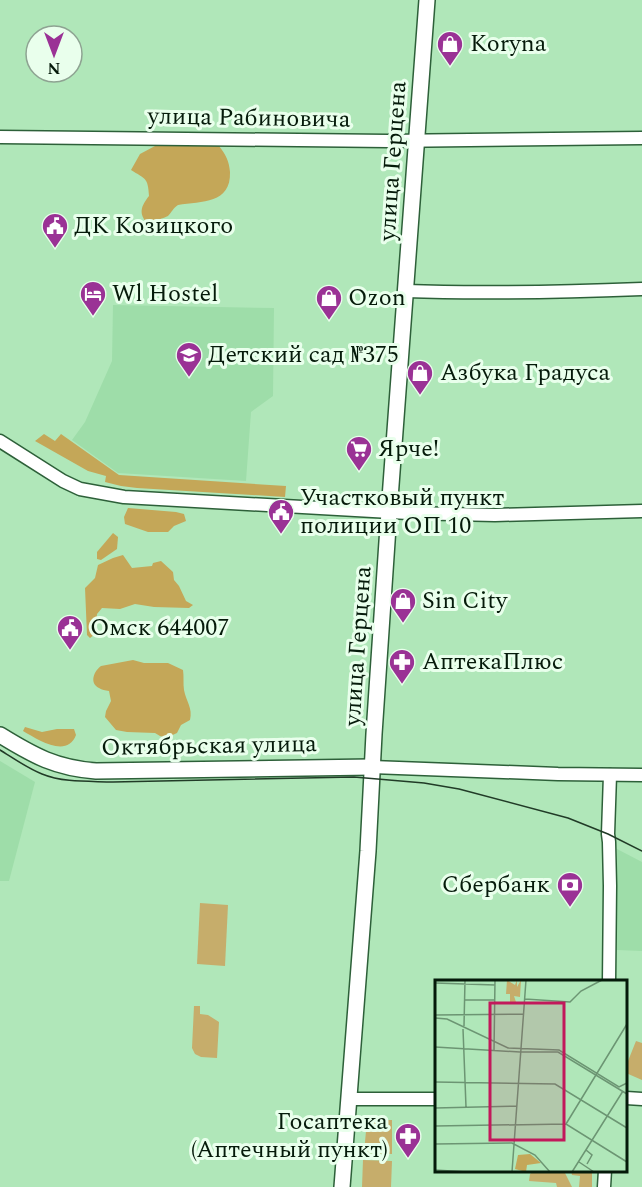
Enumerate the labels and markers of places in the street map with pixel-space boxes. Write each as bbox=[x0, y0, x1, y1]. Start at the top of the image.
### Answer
place label: Koryna bbox=[470, 26, 547, 62]
shop icon: Koryna bbox=[435, 29, 465, 67]
place label: ДК Козицкого bbox=[74, 208, 233, 244]
public building icon: ДК Козицкого bbox=[40, 211, 70, 249]
place label: Wl Hostel bbox=[112, 276, 218, 312]
hotel icon: Wl Hostel bbox=[78, 279, 108, 317]
place label: Ozon bbox=[348, 280, 406, 316]
shop icon: Ozon bbox=[314, 283, 344, 321]
place label: Детский сад №375 bbox=[208, 337, 399, 373]
school or university icon: Детский сад №375 bbox=[174, 340, 204, 378]
place label: Азбука Градуса bbox=[440, 355, 611, 391]
shop icon: Азбука Градуса bbox=[405, 358, 435, 396]
place label: Ярче! bbox=[378, 431, 439, 467]
supermarket icon: Ярче! bbox=[344, 434, 374, 472]
place label: Участковый пункт полиции ОП 10 bbox=[300, 480, 505, 544]
public building icon: Участковый пункт полиции ОП 10 bbox=[266, 497, 296, 535]
place label: Sin City bbox=[422, 583, 509, 619]
shop icon: Sin City bbox=[388, 586, 418, 624]
place label: Омск 644007 bbox=[90, 610, 229, 646]
public building icon: Омск 644007 bbox=[55, 613, 85, 651]
place label: АптекаПлюс bbox=[422, 644, 563, 680]
pharmacy icon: АптекаПлюс bbox=[387, 647, 417, 685]
place label: Сбербанк bbox=[442, 867, 550, 903]
bank icon: Сбербанк bbox=[555, 870, 585, 908]
place label: Госаптека (Аптечный пункт) bbox=[191, 1104, 388, 1168]
pharmacy icon: Госаптека (Аптечный пункт) bbox=[393, 1121, 423, 1159]

